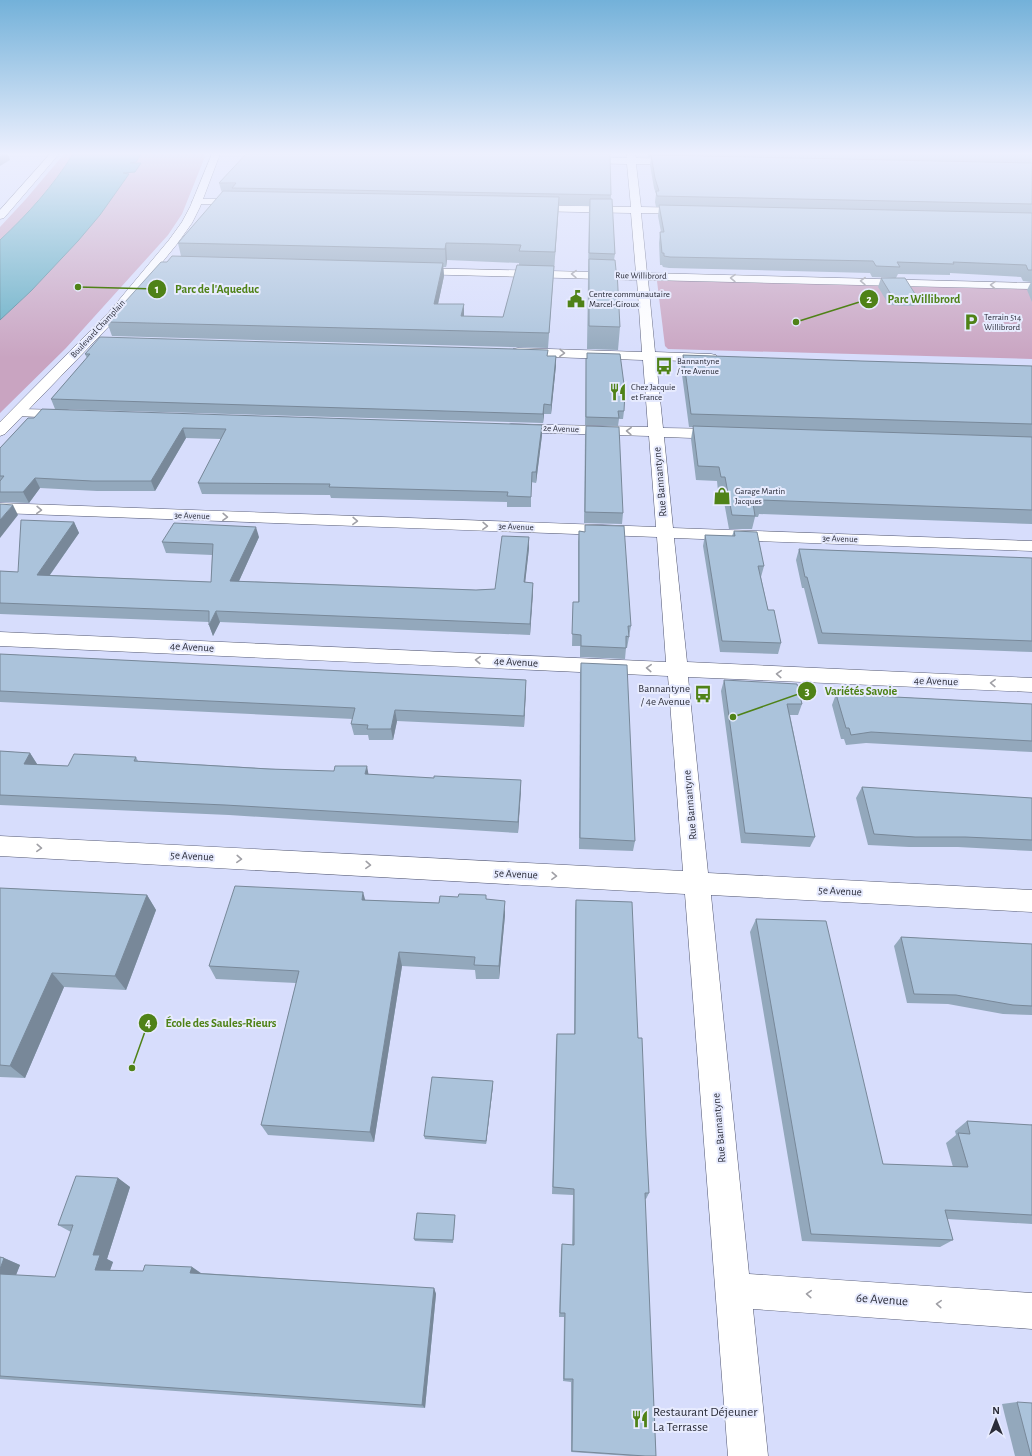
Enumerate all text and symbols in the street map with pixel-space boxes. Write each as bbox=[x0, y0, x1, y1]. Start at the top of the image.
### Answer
one-way arrow bbox=[571, 270, 577, 279]
street label: Rue Willibrord bbox=[615, 271, 667, 281]
one-way arrow bbox=[730, 274, 736, 282]
callout: Parc de l'Aqueduc bbox=[147, 277, 266, 301]
one-way arrow bbox=[860, 277, 866, 285]
one-way arrow bbox=[990, 280, 996, 289]
text: 1 bbox=[155, 283, 159, 295]
text: Parc de l'Aqueduc bbox=[175, 283, 259, 295]
callout: Parc Willibrord bbox=[859, 287, 968, 311]
public building icon: Centre communautaire Marcel-Giroux bbox=[566, 289, 586, 309]
place label: Centre communautaire Marcel-Giroux bbox=[589, 290, 670, 309]
text: 2 bbox=[866, 293, 872, 305]
text: Parc Willibrord bbox=[888, 293, 961, 305]
street label: Boulevard Champlain bbox=[69, 298, 127, 360]
parking icon: Terrain 514 Willibrord bbox=[961, 312, 981, 332]
place label: Terrain 514 Willibrord bbox=[984, 313, 1022, 332]
one-way arrow bbox=[559, 349, 565, 357]
bus stop icon: Bannantyne / 1re Avenue bbox=[654, 356, 674, 376]
place label: Bannantyne / 1re Avenue bbox=[677, 357, 719, 376]
restaurant icon: Chez Jacquie et France bbox=[608, 382, 628, 402]
place label: Chez Jacquie et France bbox=[631, 383, 675, 402]
street label: 2e Avenue bbox=[543, 424, 579, 434]
one-way arrow bbox=[626, 427, 632, 436]
street label: Rue Bannantyne bbox=[651, 447, 669, 517]
shop icon: Garage Martin Jacques bbox=[712, 486, 732, 506]
place label: Garage Martin Jacques bbox=[735, 487, 785, 506]
one-way arrow bbox=[36, 506, 42, 514]
street label: 3e Avenue bbox=[174, 511, 210, 521]
one-way arrow bbox=[222, 512, 228, 521]
one-way arrow bbox=[352, 517, 358, 526]
one-way arrow bbox=[482, 522, 488, 530]
street label: 3e Avenue bbox=[498, 522, 534, 532]
street label: 3e Avenue bbox=[822, 534, 858, 544]
street label: 4e Avenue bbox=[170, 640, 214, 654]
street label: 4e Avenue bbox=[494, 655, 538, 669]
one-way arrow bbox=[475, 656, 481, 665]
one-way arrow bbox=[646, 664, 652, 672]
one-way arrow bbox=[776, 670, 782, 678]
street label: 4e Avenue bbox=[914, 675, 958, 687]
callout: Variétés Savoie bbox=[797, 679, 906, 703]
one-way arrow bbox=[990, 679, 996, 688]
place label: Bannantyne / 4e Avenue bbox=[638, 683, 690, 707]
bus stop icon: Bannantyne / 4e Avenue bbox=[693, 684, 713, 704]
text: 3 bbox=[804, 685, 810, 697]
text: Variétés Savoie bbox=[825, 685, 898, 697]
street label: Rue Bannantyne bbox=[681, 770, 699, 840]
one-way arrow bbox=[36, 844, 42, 852]
street label: 5e Avenue bbox=[170, 849, 214, 863]
one-way arrow bbox=[236, 854, 242, 863]
one-way arrow bbox=[365, 861, 371, 870]
street label: 5e Avenue bbox=[494, 867, 538, 881]
one-way arrow bbox=[551, 871, 557, 880]
street label: 5e Avenue bbox=[818, 884, 862, 898]
callout: École des Saules-Rieurs bbox=[138, 1011, 285, 1035]
text: École des Saules-Rieurs bbox=[166, 1015, 277, 1029]
text: 4 bbox=[145, 1017, 151, 1029]
street label: Rue Bannantyne bbox=[710, 1093, 728, 1163]
one-way arrow bbox=[806, 1290, 812, 1299]
street label: 6e Avenue bbox=[856, 1292, 908, 1308]
one-way arrow bbox=[936, 1300, 942, 1309]
north arrow bbox=[976, 1400, 1016, 1440]
text: N bbox=[992, 1405, 1000, 1416]
place label: Restaurant Déjeuner La Terrasse bbox=[653, 1406, 758, 1434]
restaurant icon: Restaurant Déjeuner La Terrasse bbox=[630, 1409, 650, 1429]

